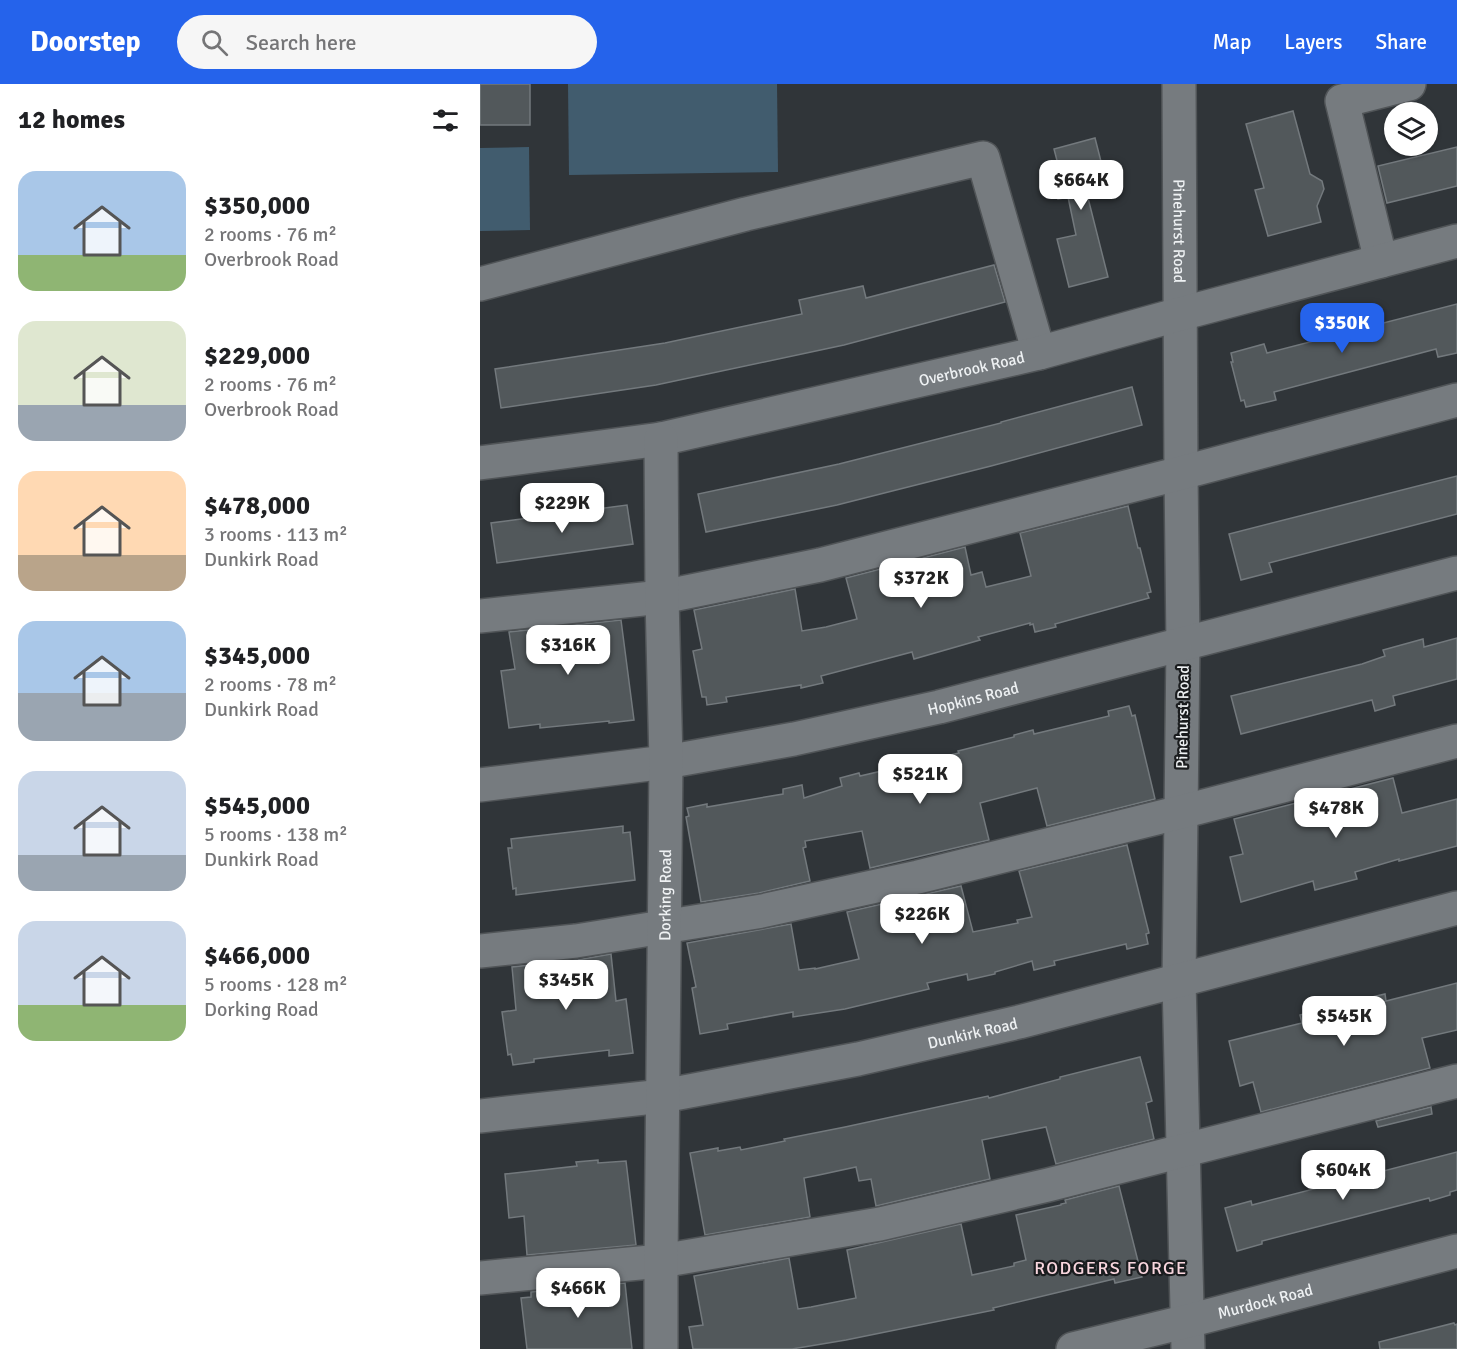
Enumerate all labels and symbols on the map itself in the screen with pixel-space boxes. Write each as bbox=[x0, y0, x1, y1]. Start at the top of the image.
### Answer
pin: $664K bbox=[1039, 160, 1123, 211]
street label: Pinehurst Road bbox=[1168, 179, 1189, 283]
pin: $350K bbox=[1300, 303, 1384, 354]
street label: Overbrook Road bbox=[917, 348, 1027, 391]
pin: $229K bbox=[520, 483, 604, 534]
pin: $372K bbox=[879, 558, 963, 609]
pin: $316K bbox=[526, 625, 610, 676]
street label: Pinehurst Road bbox=[1172, 665, 1194, 769]
street label: Hopkins Road bbox=[926, 678, 1021, 720]
pin: $521K bbox=[878, 754, 962, 805]
pin: $478K bbox=[1294, 788, 1378, 839]
street label: Dorking Road bbox=[655, 849, 676, 941]
pin: $226K bbox=[880, 894, 964, 945]
pin: $345K bbox=[524, 960, 608, 1011]
pin: $545K bbox=[1302, 996, 1386, 1047]
street label: Dunkirk Road bbox=[926, 1014, 1020, 1054]
pin: $604K bbox=[1301, 1150, 1385, 1201]
district label: RODGERS FORGE bbox=[1034, 1257, 1188, 1279]
pin: $466K bbox=[536, 1268, 620, 1319]
street label: Murdock Road bbox=[1216, 1280, 1315, 1324]

